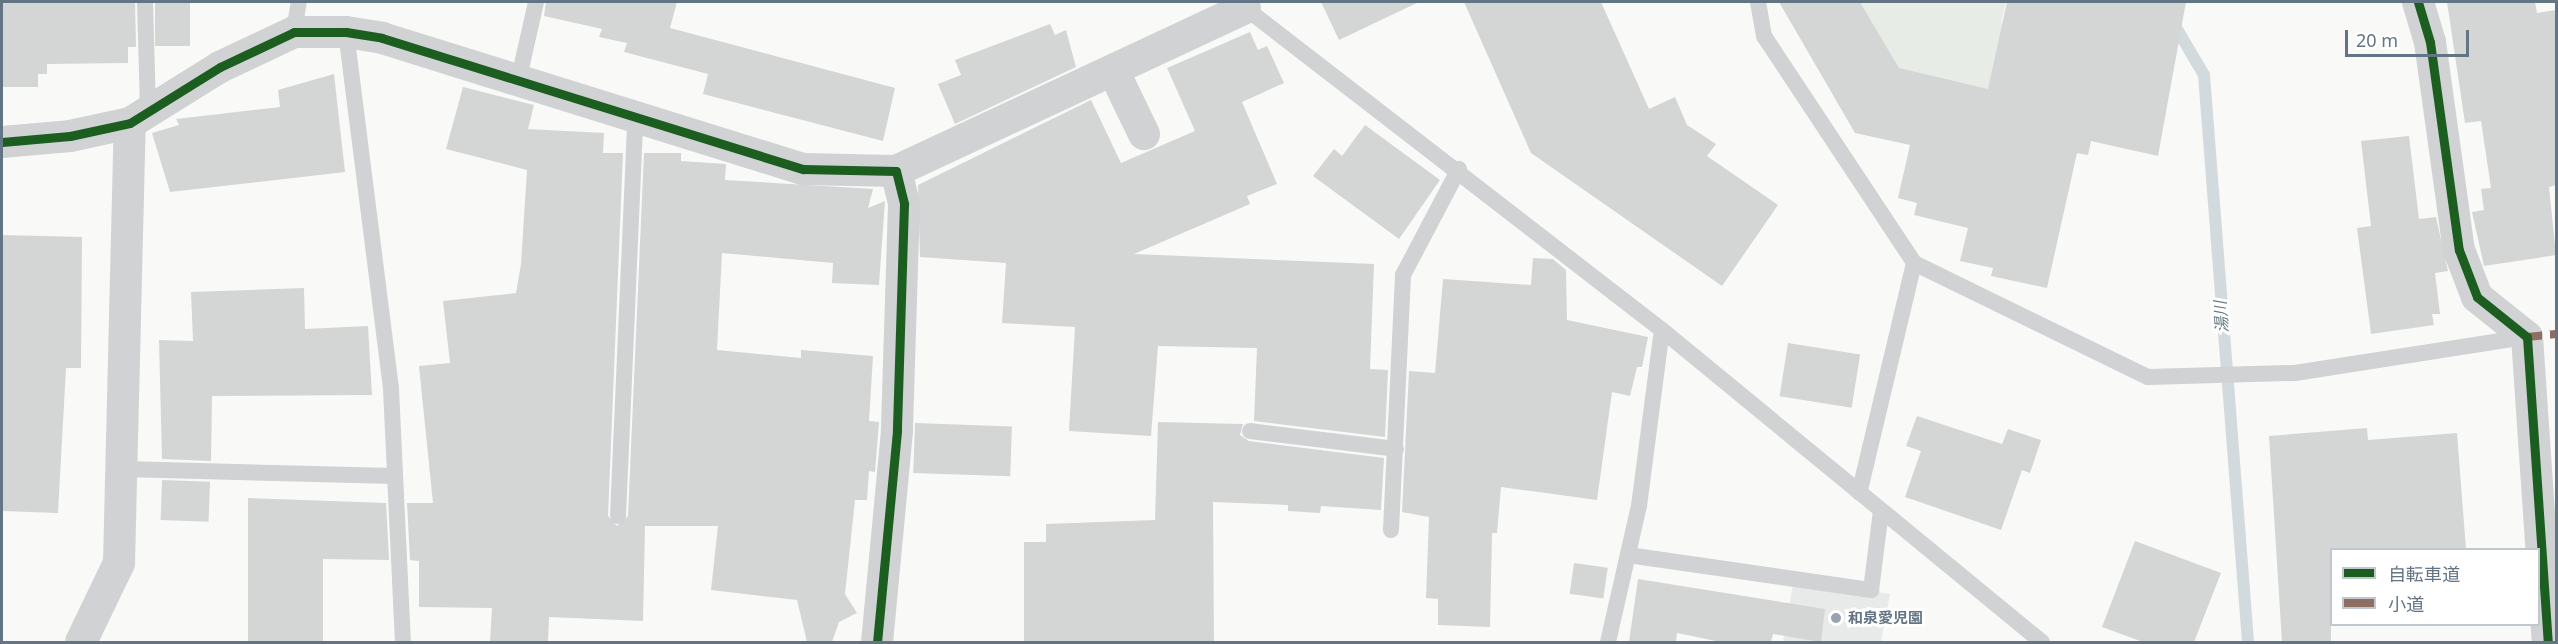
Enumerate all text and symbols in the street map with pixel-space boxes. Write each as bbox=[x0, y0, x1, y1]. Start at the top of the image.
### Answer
scale bar bbox=[2348, 18, 2472, 56]
text: 20 m bbox=[2356, 28, 2398, 52]
water label: 湯川 bbox=[2210, 300, 2232, 334]
legend bbox=[2330, 548, 2540, 626]
text: 自転車道 bbox=[2388, 562, 2460, 586]
text: 小道 bbox=[2388, 592, 2424, 616]
place label: 和泉愛児園 bbox=[1848, 609, 1923, 627]
marker: 和泉愛児園 bbox=[1829, 611, 1843, 625]

